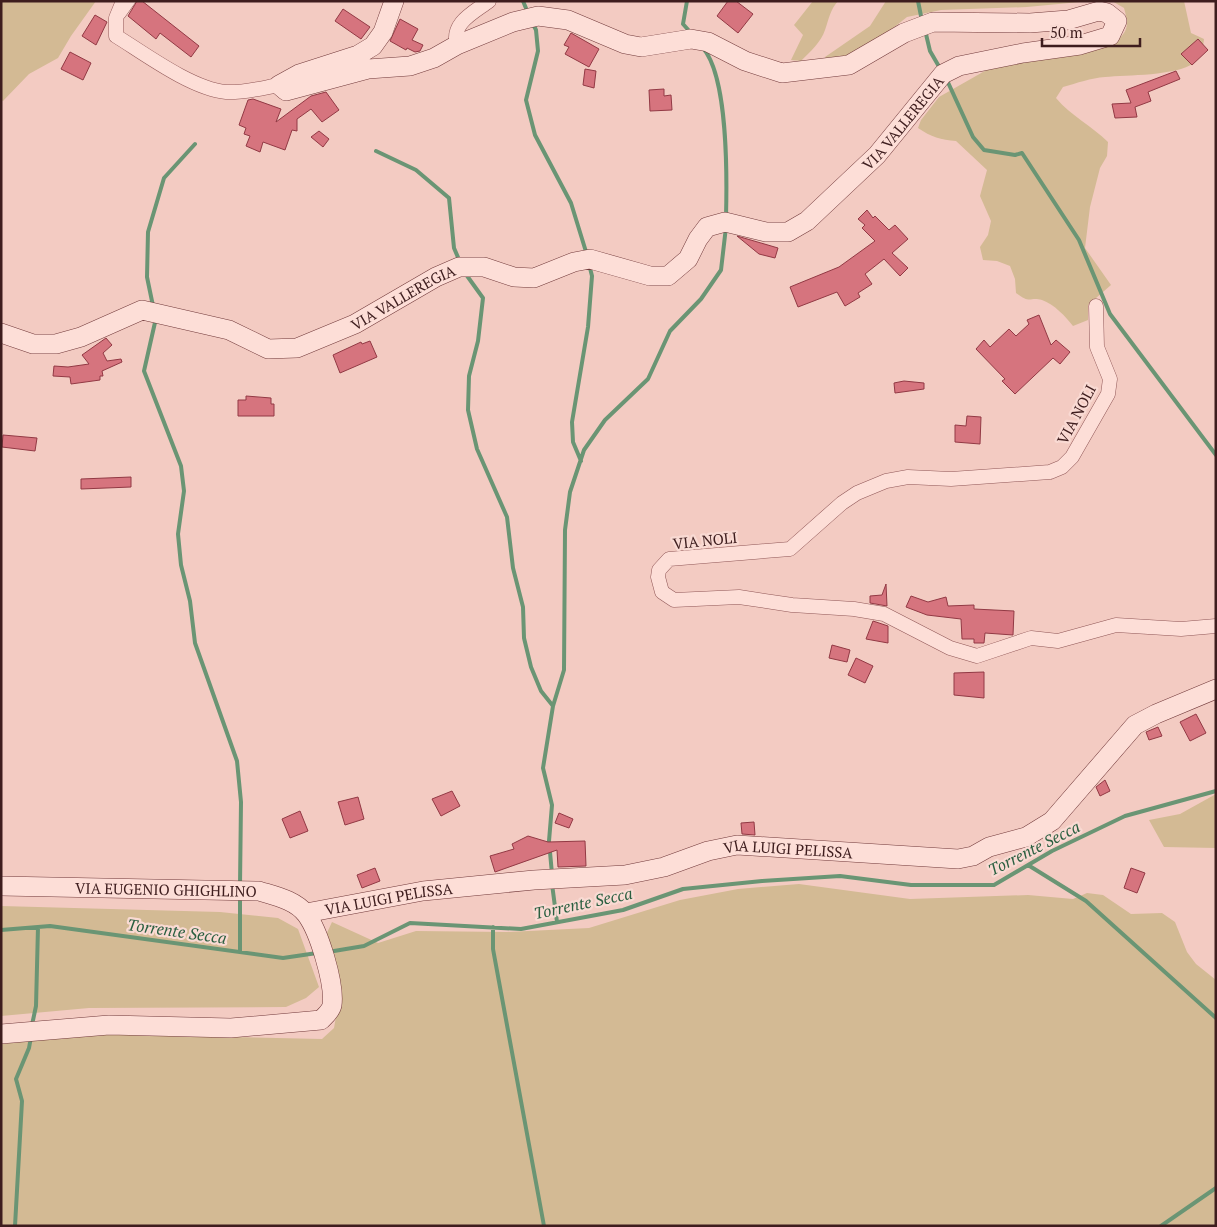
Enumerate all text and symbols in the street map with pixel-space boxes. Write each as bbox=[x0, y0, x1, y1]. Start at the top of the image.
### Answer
scale bar bbox=[1042, 15, 1140, 47]
text: 50 m bbox=[1050, 22, 1083, 42]
street label: VIA VALLEREGIA bbox=[858, 71, 948, 174]
street label: VIA VALLEREGIA bbox=[347, 260, 459, 334]
street label: VIA NOLI bbox=[1052, 381, 1100, 447]
street label: VIA NOLI bbox=[672, 527, 738, 553]
water label: Torrente Secca bbox=[984, 815, 1084, 881]
street label: VIA LUIGI PELISSA bbox=[721, 835, 854, 862]
street label: VIA EUGENIO GHIGHLINO bbox=[75, 877, 257, 901]
street label: VIA LUIGI PELISSA bbox=[323, 878, 454, 919]
water label: Torrente Secca bbox=[532, 882, 634, 924]
water label: Torrente Secca bbox=[126, 913, 228, 949]

